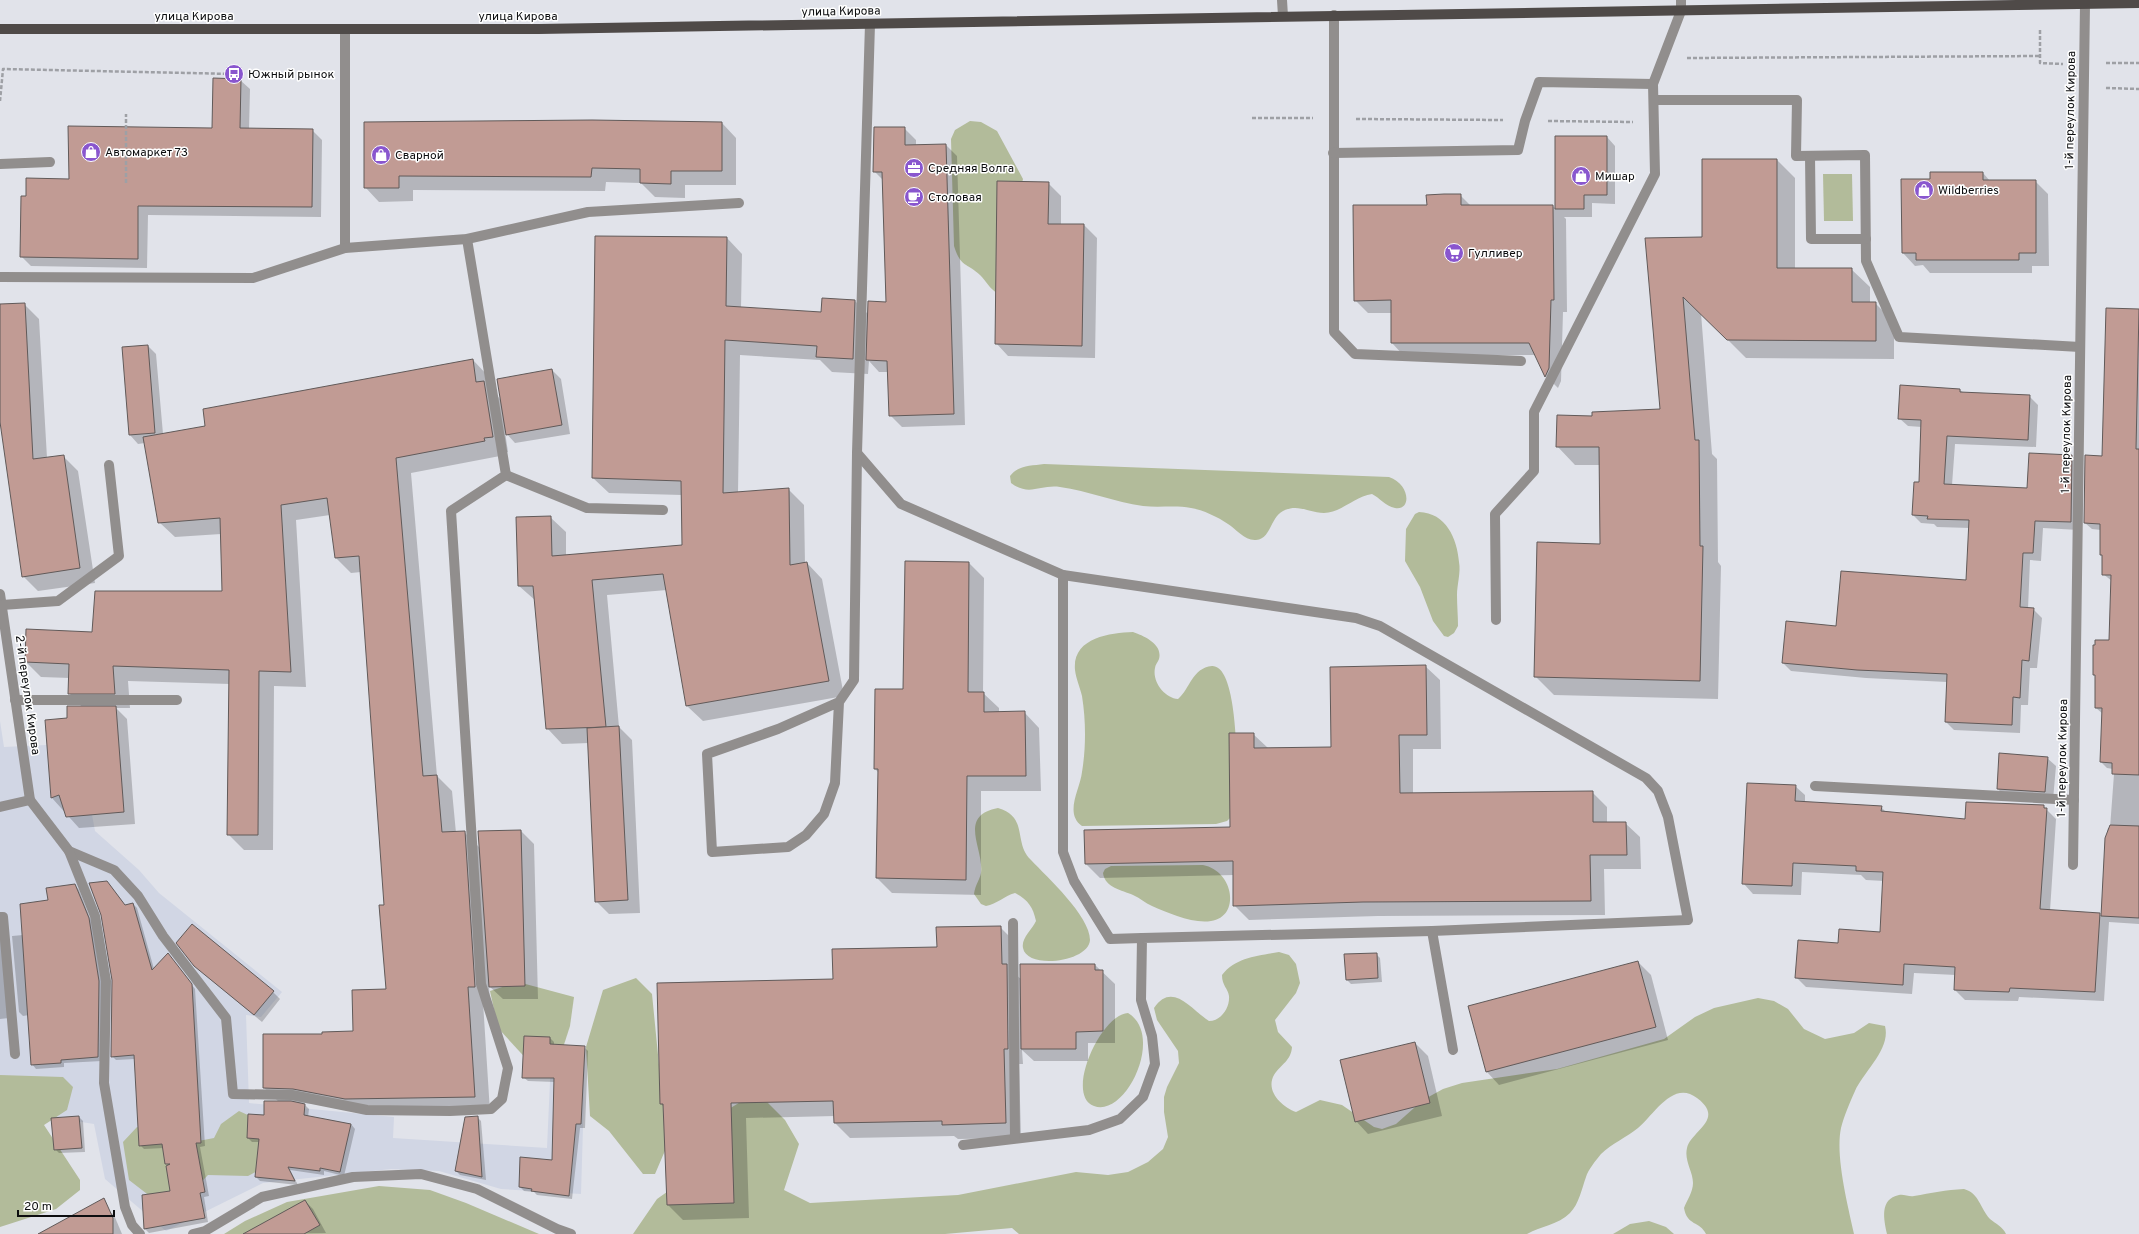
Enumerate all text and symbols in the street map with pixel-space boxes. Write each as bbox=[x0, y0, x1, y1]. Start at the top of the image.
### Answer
street label: улица Кирова bbox=[801, 3, 881, 21]
street label: улица Кирова bbox=[154, 9, 234, 25]
street label: улица Кирова bbox=[478, 9, 558, 25]
street label: 1-й переулок Кирова bbox=[2062, 51, 2080, 169]
bus stop icon: Южный рынок bbox=[223, 63, 245, 85]
place label: Южный рынок bbox=[248, 67, 334, 83]
shop icon: Автомаркет 73 bbox=[80, 141, 102, 163]
shop icon: Сварной bbox=[370, 144, 392, 166]
place label: Автомаркет 73 bbox=[105, 145, 188, 161]
place label: Сварной bbox=[395, 148, 444, 164]
office icon: Средняя Волга bbox=[903, 157, 925, 179]
place label: Средняя Волга bbox=[928, 161, 1014, 177]
shop icon: Мишар bbox=[1570, 165, 1592, 187]
place label: Мишар bbox=[1595, 169, 1635, 185]
shop icon: Wildberries bbox=[1913, 179, 1935, 201]
place label: Wildberries bbox=[1938, 183, 1999, 199]
cafe icon: Столовая bbox=[903, 186, 925, 208]
place label: Столовая bbox=[928, 190, 982, 206]
supermarket icon: Гулливер bbox=[1443, 242, 1465, 264]
place label: Гулливер bbox=[1468, 246, 1523, 262]
street label: 1-й переулок Кирова bbox=[2058, 375, 2076, 493]
street label: 2-й переулок Кирова bbox=[11, 634, 43, 756]
street label: 1-й переулок Кирова bbox=[2054, 699, 2072, 817]
scale bar bbox=[18, 1192, 114, 1218]
text: 20 m bbox=[24, 1199, 52, 1215]

